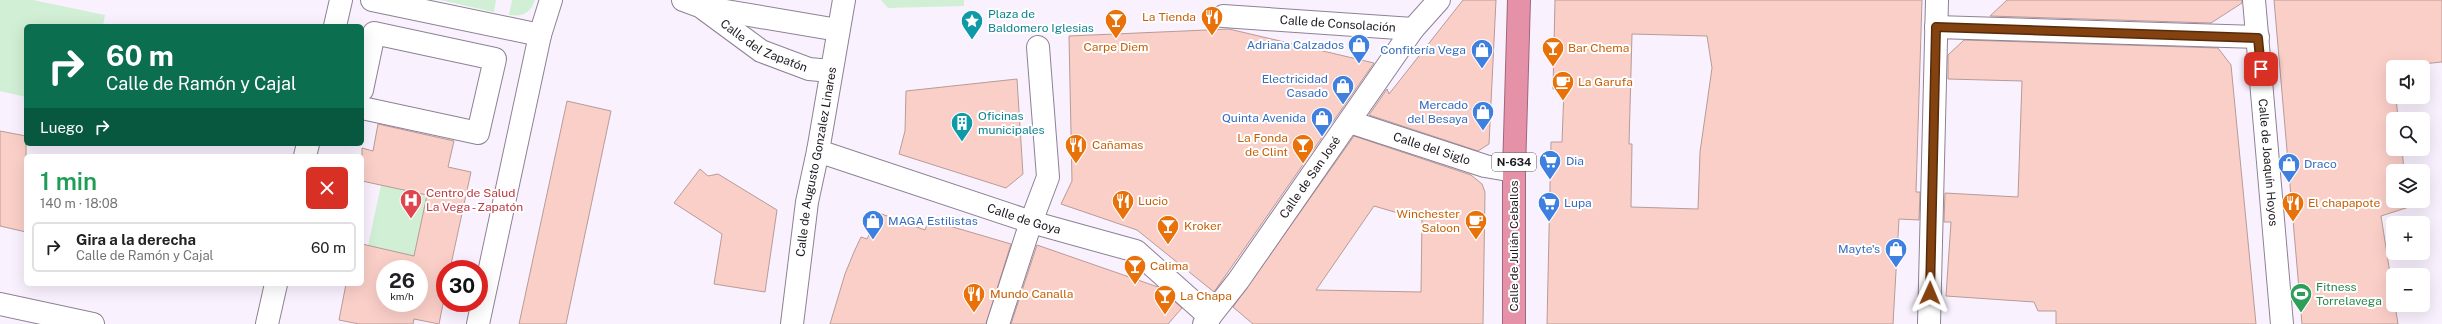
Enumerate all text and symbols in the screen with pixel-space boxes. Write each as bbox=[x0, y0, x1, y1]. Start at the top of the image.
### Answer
restaurant icon: La Tienda bbox=[1199, 4, 1225, 37]
place label: Plaza de Baldomero Iglesias bbox=[988, 7, 1094, 35]
bar icon: Carpe Diem bbox=[1103, 7, 1129, 40]
place icon: Plaza de Baldomero Iglesias bbox=[959, 8, 985, 41]
place label: La Tienda bbox=[1142, 10, 1196, 24]
street label: Calle de Consolación bbox=[1279, 13, 1396, 35]
street label: Calle del Zapatón bbox=[718, 16, 809, 75]
shop icon: Adriana Calzados bbox=[1346, 32, 1372, 65]
bar icon: Bar Chema bbox=[1540, 35, 1566, 68]
shop icon: Confitería Vega bbox=[1469, 37, 1495, 70]
place label: Adriana Calzados bbox=[1247, 38, 1344, 52]
text: 60 m bbox=[106, 39, 174, 72]
icon: right bbox=[40, 40, 92, 92]
place label: Carpe Diem bbox=[1084, 40, 1148, 54]
place label: Bar Chema bbox=[1568, 41, 1629, 55]
place label: Confitería Vega bbox=[1380, 43, 1466, 57]
pin bbox=[2244, 52, 2278, 86]
icon: arrive bbox=[2250, 58, 2272, 80]
map controls bbox=[2386, 60, 2430, 312]
button: sound bbox=[2386, 60, 2430, 104]
street label: Calle de Augusto Gonzalez Linares bbox=[793, 66, 839, 258]
cafe icon: La Garufa bbox=[1550, 69, 1576, 102]
place label: Electricidad Casado bbox=[1262, 72, 1328, 100]
text: Calle de Ramón y Cajal bbox=[106, 73, 296, 94]
shop icon: Electricidad Casado bbox=[1330, 73, 1356, 106]
place label: La Garufa bbox=[1578, 75, 1633, 89]
place label: Mercado del Besaya bbox=[1407, 98, 1468, 126]
street label: Calle de Joaquín Hoyos bbox=[2256, 98, 2281, 227]
shop icon: Mercado del Besaya bbox=[1470, 99, 1496, 132]
shop icon: Quinta Avenida bbox=[1309, 105, 1335, 138]
place label: Oficinas municipales bbox=[978, 109, 1045, 137]
building icon: Oficinas municipales bbox=[949, 110, 975, 143]
place label: Quinta Avenida bbox=[1222, 111, 1306, 125]
button: search bbox=[2386, 112, 2430, 156]
icon: right bbox=[91, 116, 113, 138]
text: Luego bbox=[40, 119, 83, 136]
street label: Calle del Siglo bbox=[1391, 130, 1472, 168]
place label: La Fonda de Clint bbox=[1237, 131, 1288, 159]
restaurant icon: Cañamas bbox=[1063, 132, 1089, 165]
bar icon: La Fonda de Clint bbox=[1290, 132, 1316, 165]
street label: Calle de San José bbox=[1277, 133, 1343, 221]
place label: Cañamas bbox=[1092, 138, 1143, 152]
supermarket icon: Dia bbox=[1537, 148, 1563, 181]
shop icon: Draco bbox=[2276, 151, 2302, 184]
road number: N-634 bbox=[1492, 153, 1536, 171]
place label: Dia bbox=[1566, 154, 1584, 168]
place label: Draco bbox=[2304, 157, 2337, 171]
button: layers bbox=[2386, 164, 2430, 208]
text: 1 min bbox=[40, 167, 97, 195]
button: close bbox=[306, 167, 348, 209]
street label: Calle de Julián Ceballos bbox=[1507, 181, 1521, 311]
place label: Centro de Salud La Vega - Zapatón bbox=[426, 186, 523, 214]
hospital icon: Centro de Salud La Vega - Zapatón bbox=[398, 187, 424, 220]
restaurant icon: Lucio bbox=[1110, 188, 1136, 221]
supermarket icon: Lupa bbox=[1536, 190, 1562, 223]
restaurant icon: El chapapote bbox=[2280, 190, 2306, 223]
place label: Lucio bbox=[1138, 194, 1168, 208]
text: 140 m · 18:08 bbox=[40, 196, 118, 211]
place label: Lupa bbox=[1564, 196, 1592, 210]
place label: El chapapote bbox=[2308, 196, 2381, 210]
street label: Calle de Goya bbox=[985, 201, 1062, 237]
place label: Winchester Saloon bbox=[1397, 207, 1460, 235]
shop icon: MAGA Estilistas bbox=[860, 208, 886, 241]
cafe icon: Winchester Saloon bbox=[1463, 208, 1489, 241]
bar icon: Kroker bbox=[1155, 213, 1181, 246]
place label: MAGA Estilistas bbox=[888, 214, 978, 228]
button: + bbox=[2386, 216, 2430, 260]
place label: Kroker bbox=[1184, 219, 1222, 233]
text: Gira a la derecha bbox=[76, 231, 196, 248]
icon: right bbox=[42, 236, 64, 258]
shop icon: Mayte's bbox=[1883, 236, 1909, 269]
text: 60 m bbox=[311, 239, 346, 256]
place label: Mayte's bbox=[1838, 242, 1880, 256]
text: Calle de Ramón y Cajal bbox=[76, 248, 214, 263]
bar icon: Calima bbox=[1122, 253, 1148, 286]
place label: Calima bbox=[1150, 259, 1188, 273]
speed limit sign: 30 bbox=[436, 260, 488, 312]
button: − bbox=[2386, 268, 2430, 312]
text: 26 bbox=[389, 269, 415, 293]
position arrow bbox=[1909, 272, 1951, 314]
place label: Fitness Torrelavega bbox=[2316, 280, 2382, 308]
restaurant icon: Mundo Canalla bbox=[961, 281, 987, 314]
sports icon: Fitness Torrelavega bbox=[2288, 281, 2314, 314]
bar icon: La Chapa bbox=[1152, 283, 1178, 316]
place label: Mundo Canalla bbox=[990, 287, 1073, 301]
place label: La Chapa bbox=[1180, 289, 1232, 303]
text: km/h bbox=[390, 290, 414, 302]

